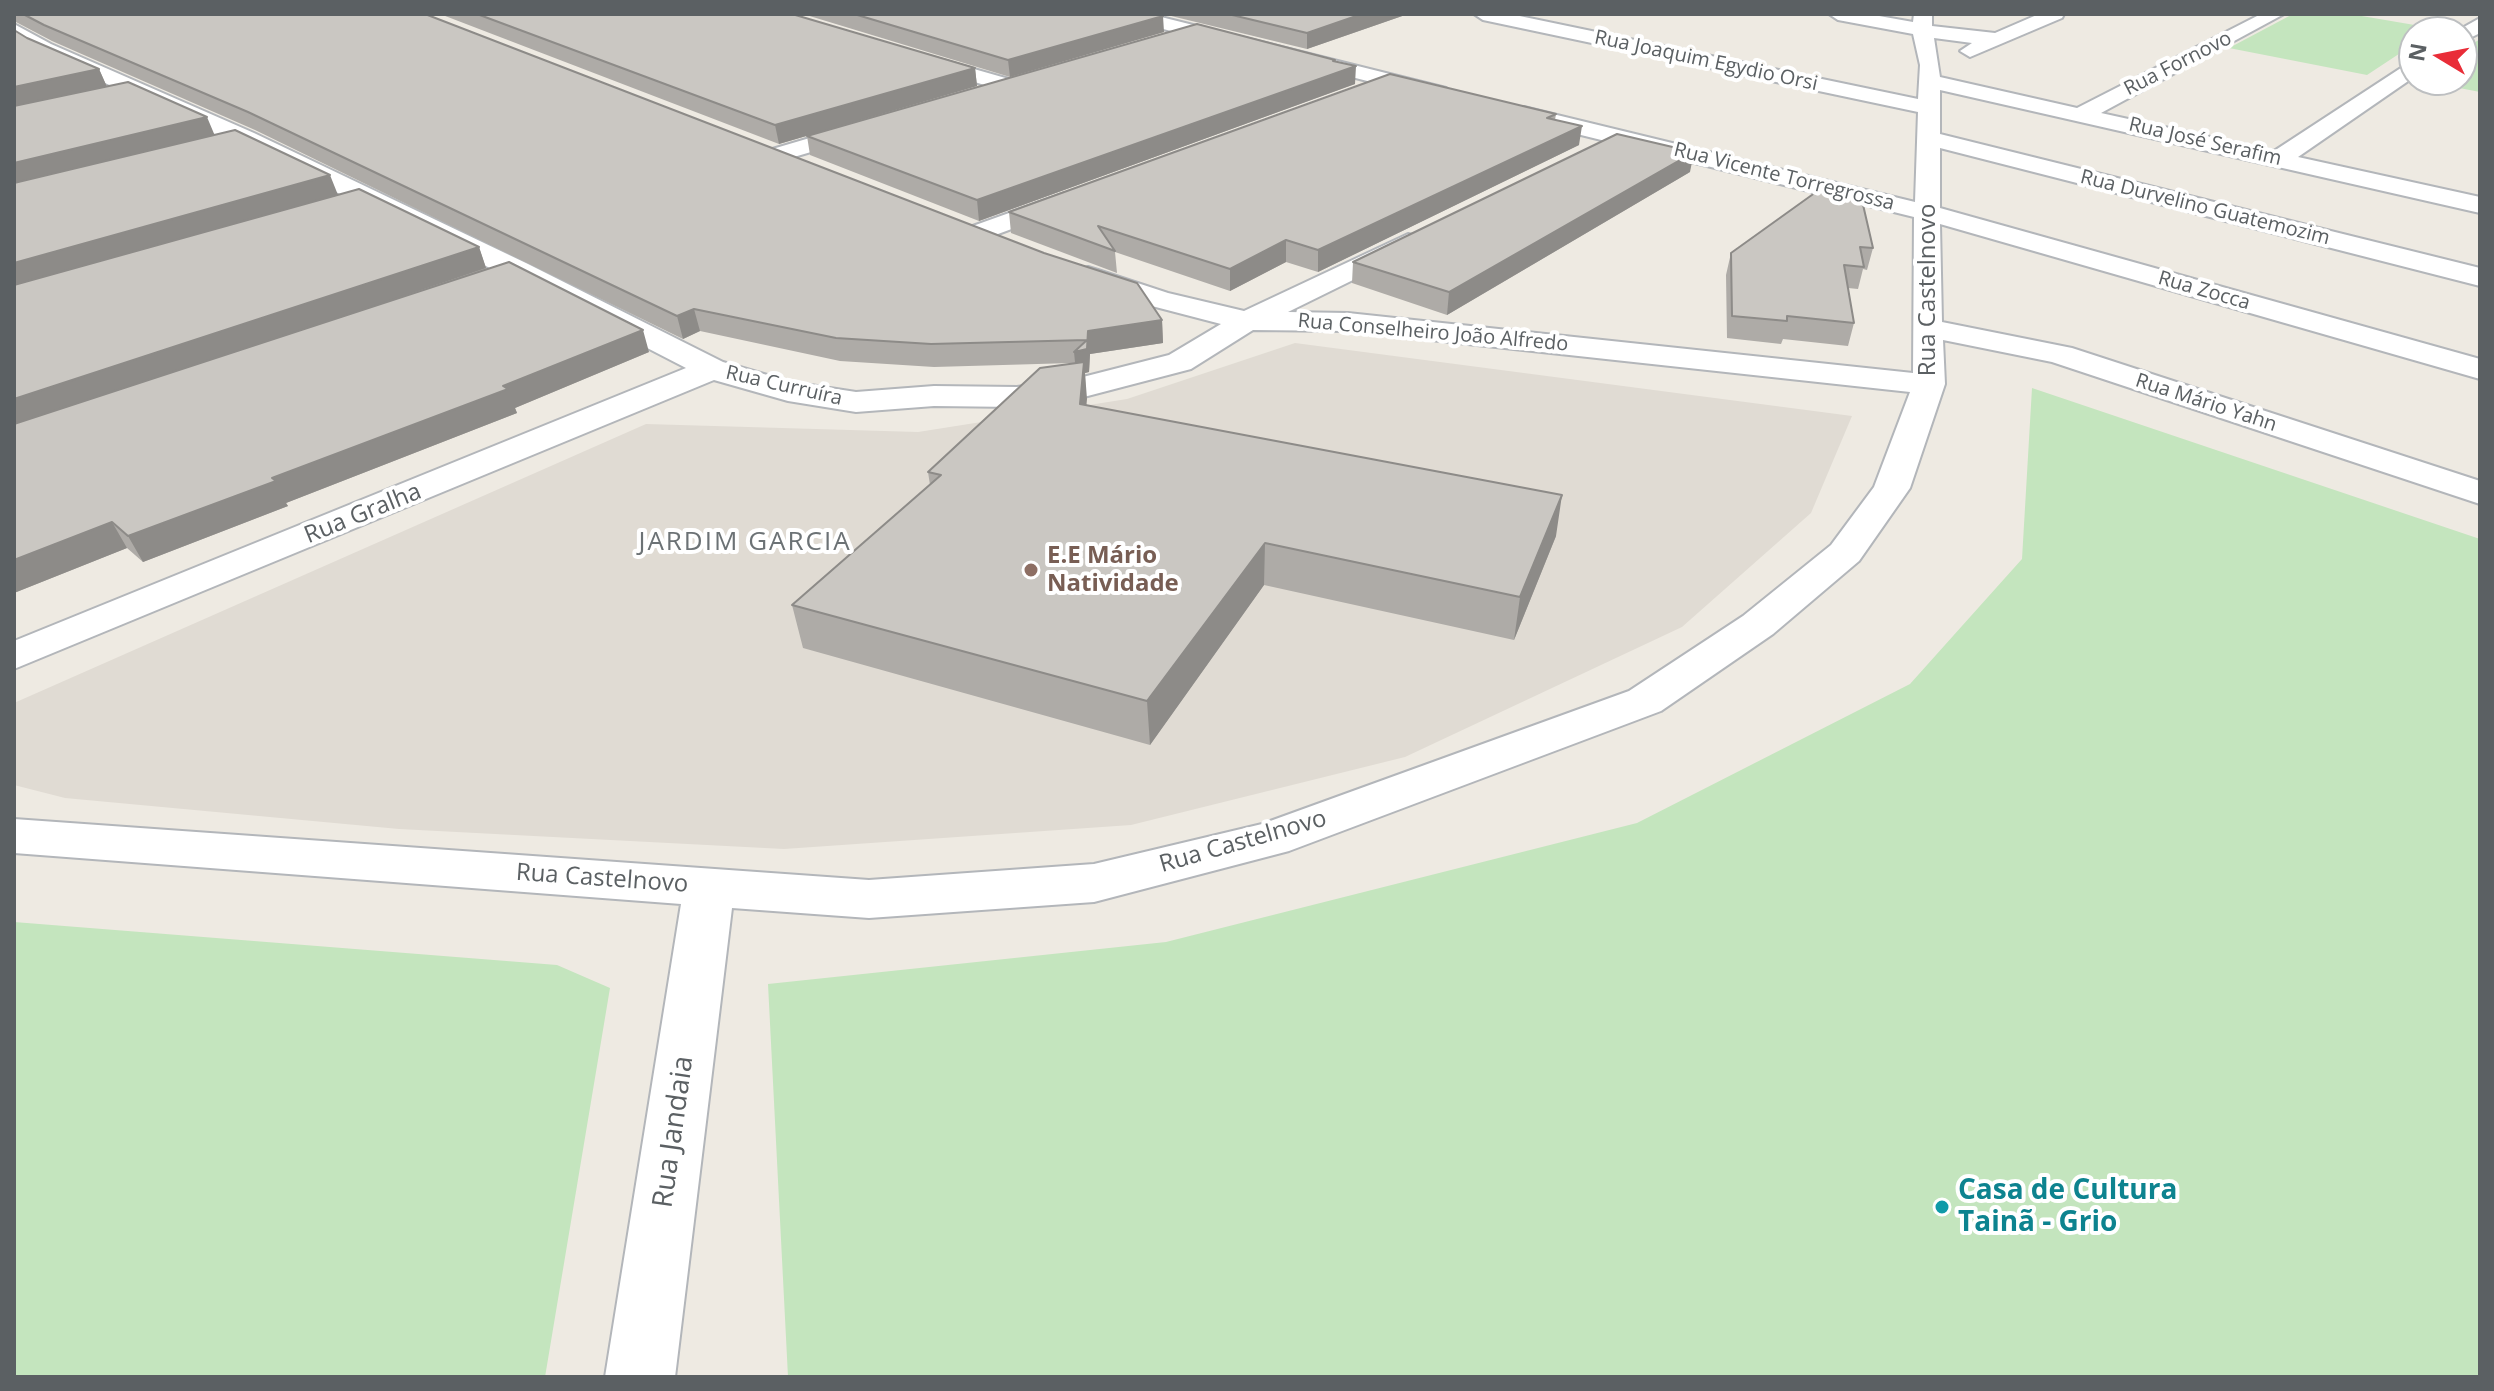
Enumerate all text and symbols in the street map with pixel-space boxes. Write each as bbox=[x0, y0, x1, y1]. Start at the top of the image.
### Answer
north arrow bbox=[2398, 16, 2478, 96]
street label: Rua Joaquim Egydio Orsi bbox=[1592, 26, 1820, 96]
street label: Rua Fornovo bbox=[2120, 27, 2236, 101]
text: N bbox=[2400, 41, 2433, 64]
street label: Rua José Serafim bbox=[2126, 113, 2284, 171]
street label: Rua Vicente Torregrossa bbox=[1671, 138, 1897, 216]
street label: Rua Durvelino Guatemozim bbox=[2078, 165, 2332, 251]
street label: Rua Castelnovo bbox=[1914, 204, 1942, 376]
street label: Rua Zocca bbox=[2155, 266, 2253, 316]
street label: Rua Conselheiro João Alfredo bbox=[1297, 309, 1569, 357]
street label: Rua Curruíra bbox=[723, 361, 845, 411]
street label: Rua Mário Yahn bbox=[2132, 369, 2280, 437]
street label: Rua Gralha bbox=[300, 477, 426, 551]
district label: JARDIM GARCIA bbox=[638, 527, 852, 559]
place label: E.E Mário Natividade bbox=[1047, 542, 1179, 598]
marker: E.E Mário Natividade bbox=[1022, 561, 1040, 579]
street label: Rua Castelnovo bbox=[1156, 804, 1330, 880]
street label: Rua Castelnovo bbox=[515, 859, 689, 899]
street label: Rua Jandaia bbox=[647, 1054, 701, 1210]
place label: Casa de Cultura Tainã - Grio bbox=[1958, 1174, 2177, 1240]
marker: Casa de Cultura Tainã - Grio bbox=[1933, 1198, 1951, 1216]

